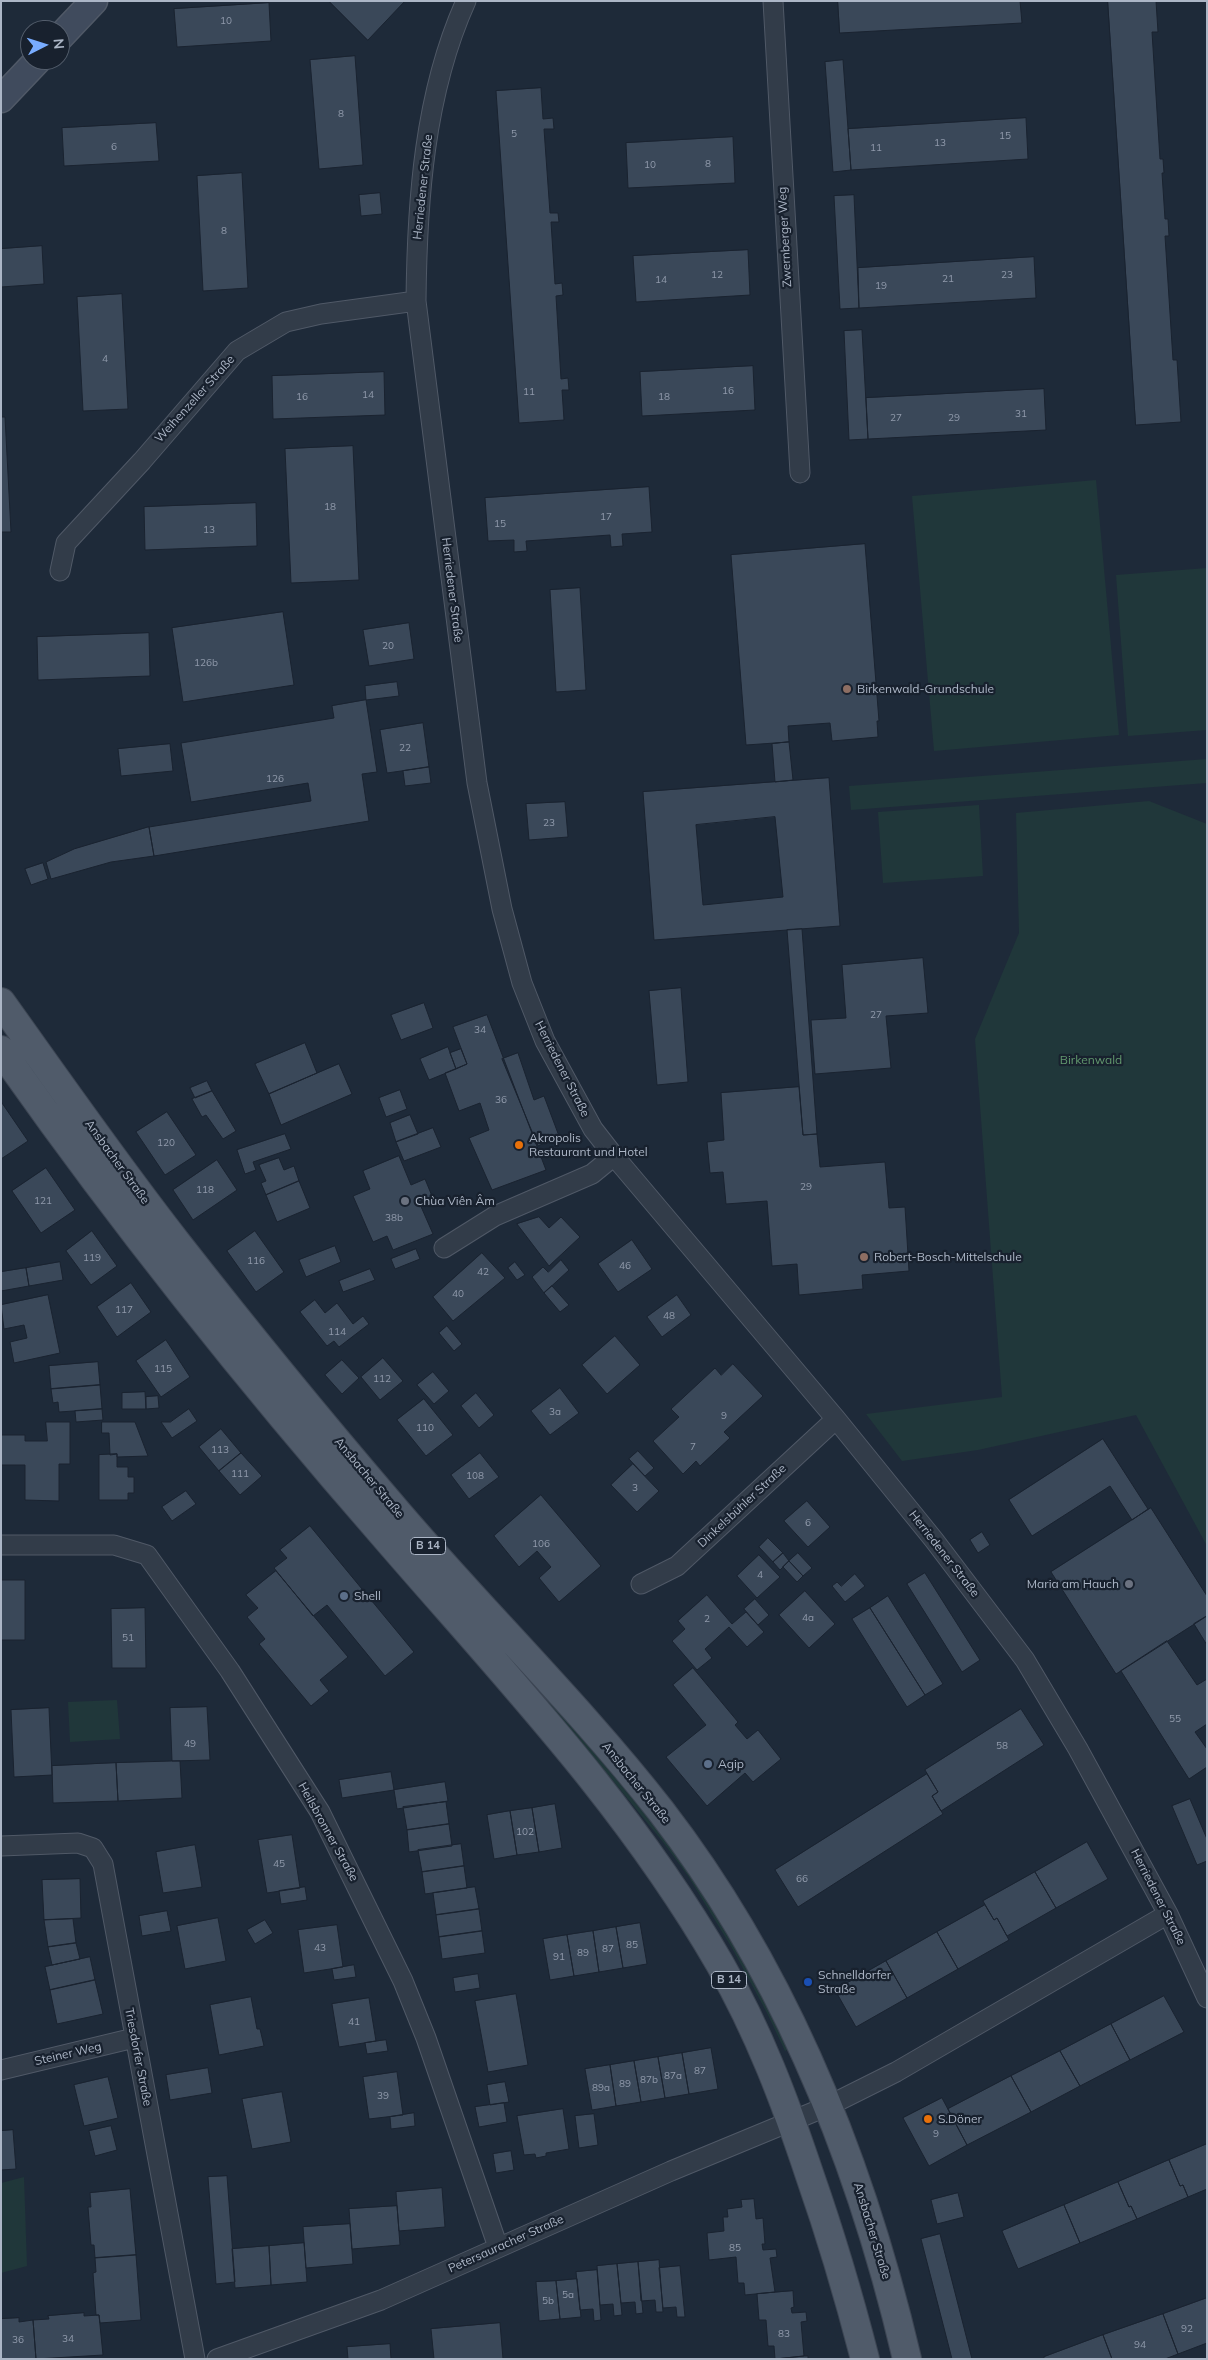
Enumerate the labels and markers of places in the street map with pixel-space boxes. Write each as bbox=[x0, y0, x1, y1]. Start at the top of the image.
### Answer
place label: Birkenwald-Grundschule bbox=[857, 682, 994, 696]
marker: Birkenwald-Grundschule bbox=[841, 683, 853, 695]
place label: Akropolis Restaurant und Hotel bbox=[529, 1131, 648, 1159]
marker: Akropolis Restaurant und Hotel bbox=[513, 1139, 525, 1151]
place label: Chùa Viên Âm bbox=[415, 1194, 495, 1208]
marker: Chùa Viên Âm bbox=[399, 1195, 411, 1207]
place label: Robert-Bosch-Mittelschule bbox=[874, 1250, 1022, 1264]
marker: Robert-Bosch-Mittelschule bbox=[858, 1251, 870, 1263]
place label: Maria am Hauch bbox=[1027, 1577, 1119, 1591]
marker: Maria am Hauch bbox=[1123, 1578, 1135, 1590]
place label: Shell bbox=[354, 1589, 381, 1603]
marker: Shell bbox=[338, 1590, 350, 1602]
place label: Agip bbox=[718, 1757, 744, 1771]
marker: Agip bbox=[702, 1758, 714, 1770]
place label: Schnelldorfer Straße bbox=[818, 1968, 891, 1996]
marker: Schnelldorfer Straße bbox=[802, 1976, 814, 1988]
place label: S.Döner bbox=[938, 2112, 982, 2126]
marker: S.Döner bbox=[922, 2113, 934, 2125]

